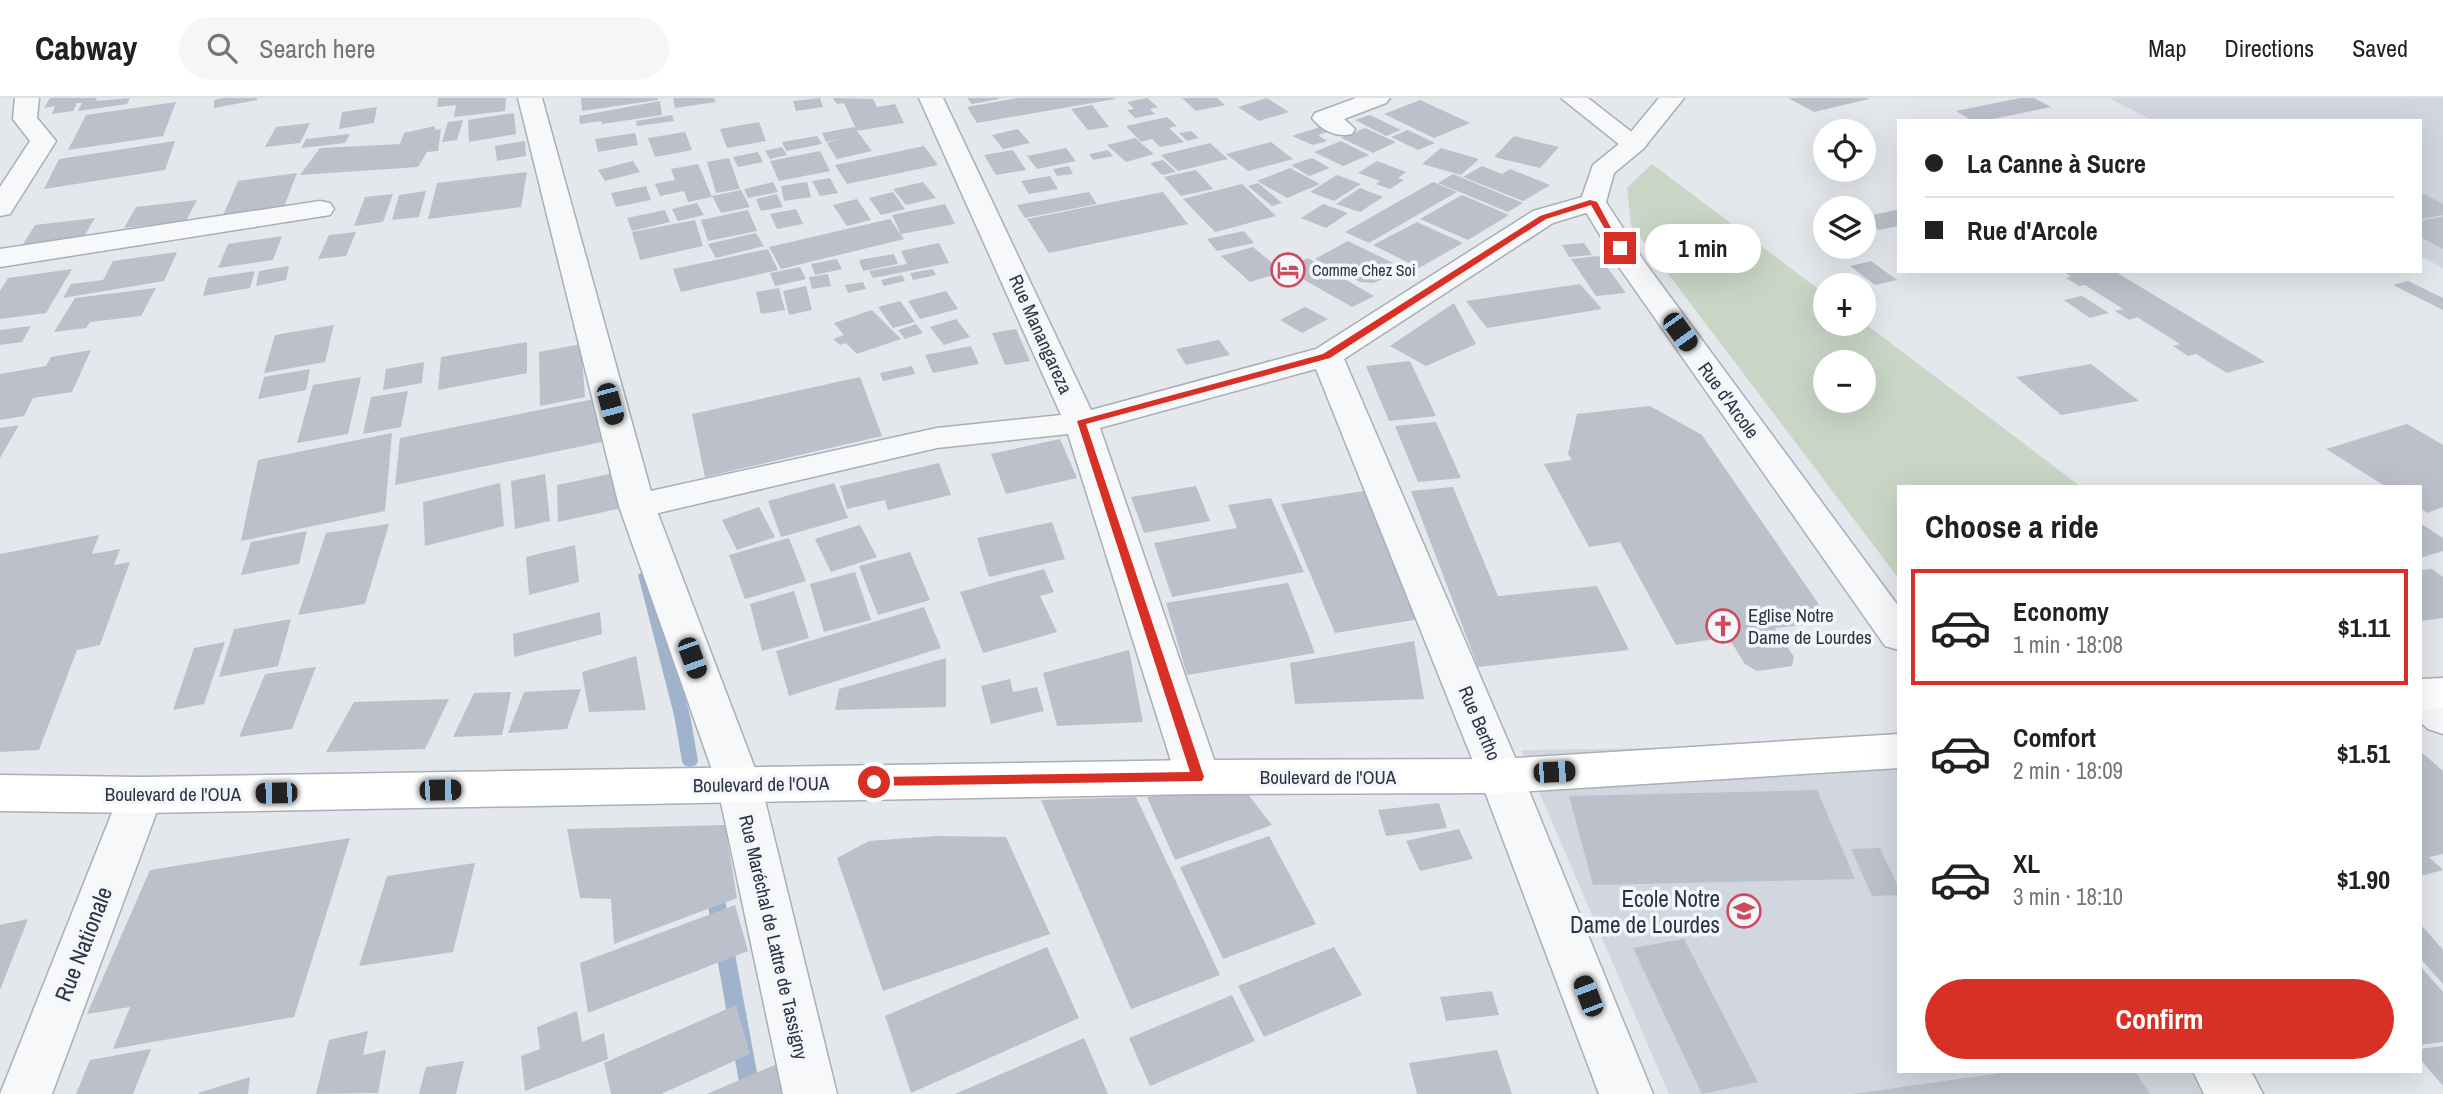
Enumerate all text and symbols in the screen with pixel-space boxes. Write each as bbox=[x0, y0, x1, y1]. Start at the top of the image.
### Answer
search box bbox=[179, 17, 669, 80]
text: Cabway bbox=[35, 26, 137, 70]
icon: search bbox=[203, 29, 241, 67]
text: Search here bbox=[259, 31, 375, 66]
text: Map bbox=[2148, 32, 2186, 64]
text: Directions bbox=[2224, 32, 2314, 64]
text: Saved bbox=[2352, 32, 2408, 64]
map controls bbox=[1813, 119, 1876, 413]
button: locate bbox=[1813, 119, 1876, 182]
text: La Canne à Sucre bbox=[1967, 146, 2146, 181]
button: layers bbox=[1813, 196, 1876, 259]
text: Rue d'Arcole bbox=[1967, 213, 2098, 248]
callout: 1 min bbox=[1644, 223, 1760, 272]
route end bbox=[1604, 232, 1636, 264]
text: 1 min bbox=[1678, 233, 1728, 264]
hotel icon: Comme Chez Soi bbox=[1269, 251, 1307, 289]
place label: Comme Chez Soi bbox=[1312, 259, 1416, 281]
street label: Rue Manangareza bbox=[1003, 270, 1079, 398]
button: + bbox=[1813, 273, 1876, 336]
car bbox=[1660, 309, 1701, 355]
button: − bbox=[1813, 350, 1876, 413]
street label: Rue d'Arcole bbox=[1692, 356, 1766, 444]
car bbox=[595, 381, 626, 427]
text: Choose a ride bbox=[1925, 505, 2099, 548]
text: Economy bbox=[2013, 594, 2109, 629]
icon: car bbox=[1929, 596, 1992, 659]
place label: Eglise Notre Dame de Lourdes bbox=[1748, 602, 1872, 650]
church icon: Eglise Notre Dame de Lourdes bbox=[1704, 607, 1742, 645]
text: $1.11 bbox=[2338, 610, 2390, 645]
text: 1 min · 18:08 bbox=[2013, 629, 2123, 660]
car bbox=[675, 635, 710, 681]
street label: Rue Bertho bbox=[1453, 682, 1507, 764]
text: Comfort bbox=[2013, 720, 2096, 755]
icon: car bbox=[1929, 722, 1992, 785]
text: $1.51 bbox=[2337, 736, 2390, 771]
text: 2 min · 18:09 bbox=[2013, 755, 2123, 786]
car bbox=[1533, 760, 1576, 784]
street label: Boulevard de l'OUA bbox=[1260, 764, 1397, 790]
route start bbox=[858, 766, 890, 798]
street label: Boulevard de l'OUA bbox=[693, 770, 830, 798]
car bbox=[419, 779, 462, 801]
street label: Boulevard de l'OUA bbox=[105, 781, 242, 807]
car bbox=[255, 782, 298, 804]
street label: Rue Maréchal de Lattre de Tassigny bbox=[733, 812, 815, 1062]
text: XL bbox=[2013, 846, 2040, 881]
icon: car bbox=[1929, 848, 1992, 911]
text: $1.90 bbox=[2337, 862, 2390, 897]
text: 3 min · 18:10 bbox=[2013, 881, 2123, 912]
street label: Rue Nationale bbox=[47, 882, 119, 1006]
place label: Ecole Notre Dame de Lourdes bbox=[1570, 883, 1720, 940]
school or university icon: Ecole Notre Dame de Lourdes bbox=[1725, 892, 1763, 930]
car bbox=[1571, 973, 1606, 1019]
button: Confirm bbox=[1925, 979, 2394, 1059]

